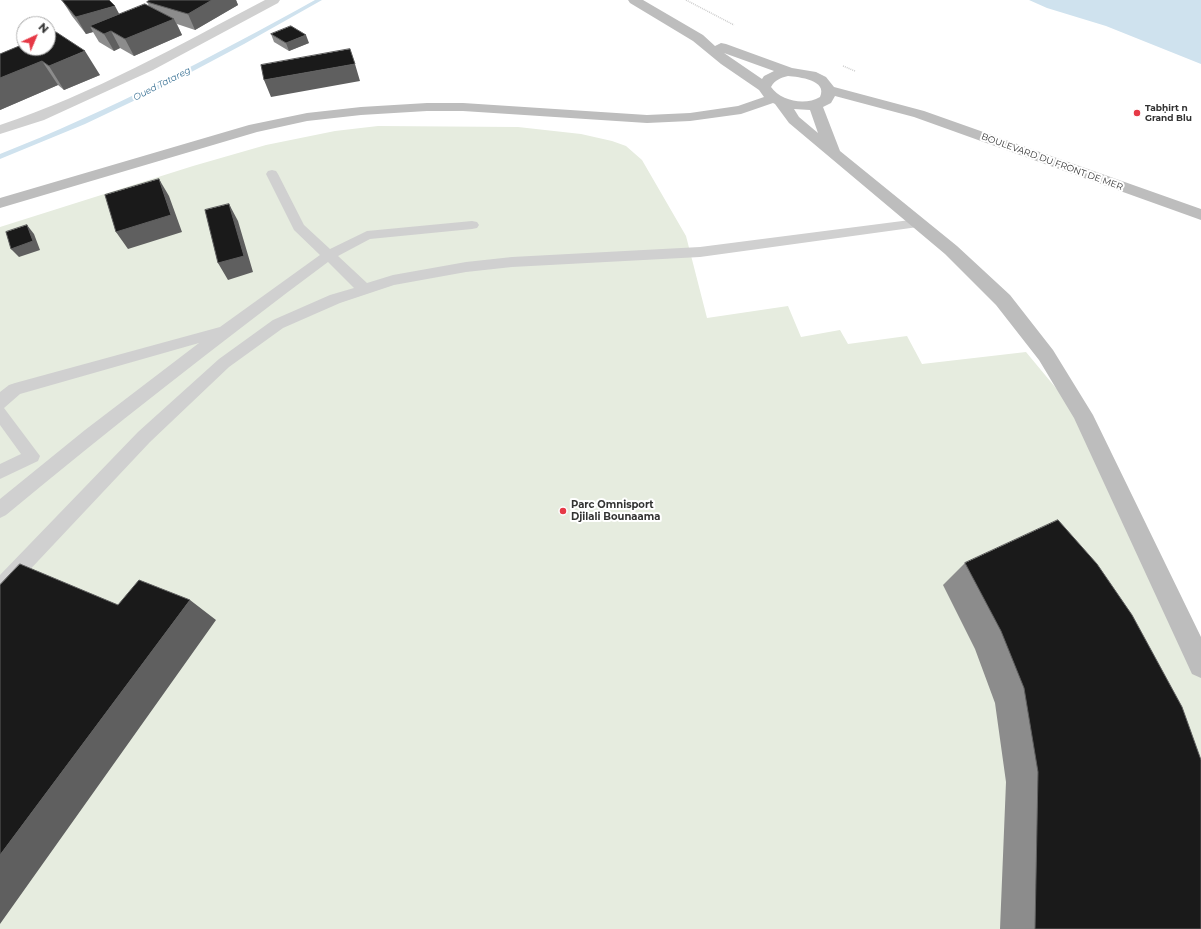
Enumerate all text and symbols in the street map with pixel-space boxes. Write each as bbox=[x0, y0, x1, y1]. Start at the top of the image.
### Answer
north arrow bbox=[16, 16, 56, 56]
text: N bbox=[36, 20, 52, 36]
water label: Oued Tatareg bbox=[132, 65, 192, 103]
place label: Tabḥirt n Grand Blu bbox=[1145, 103, 1192, 124]
marker: Tabḥirt n Grand Blu bbox=[1132, 108, 1142, 118]
street label: BOULEVARD DU FRONT DE MER bbox=[980, 131, 1124, 193]
place label: Parc Omnisport Djilali Bounaama bbox=[571, 499, 660, 522]
marker: Parc Omnisport Djilali Bounaama bbox=[558, 506, 568, 516]

